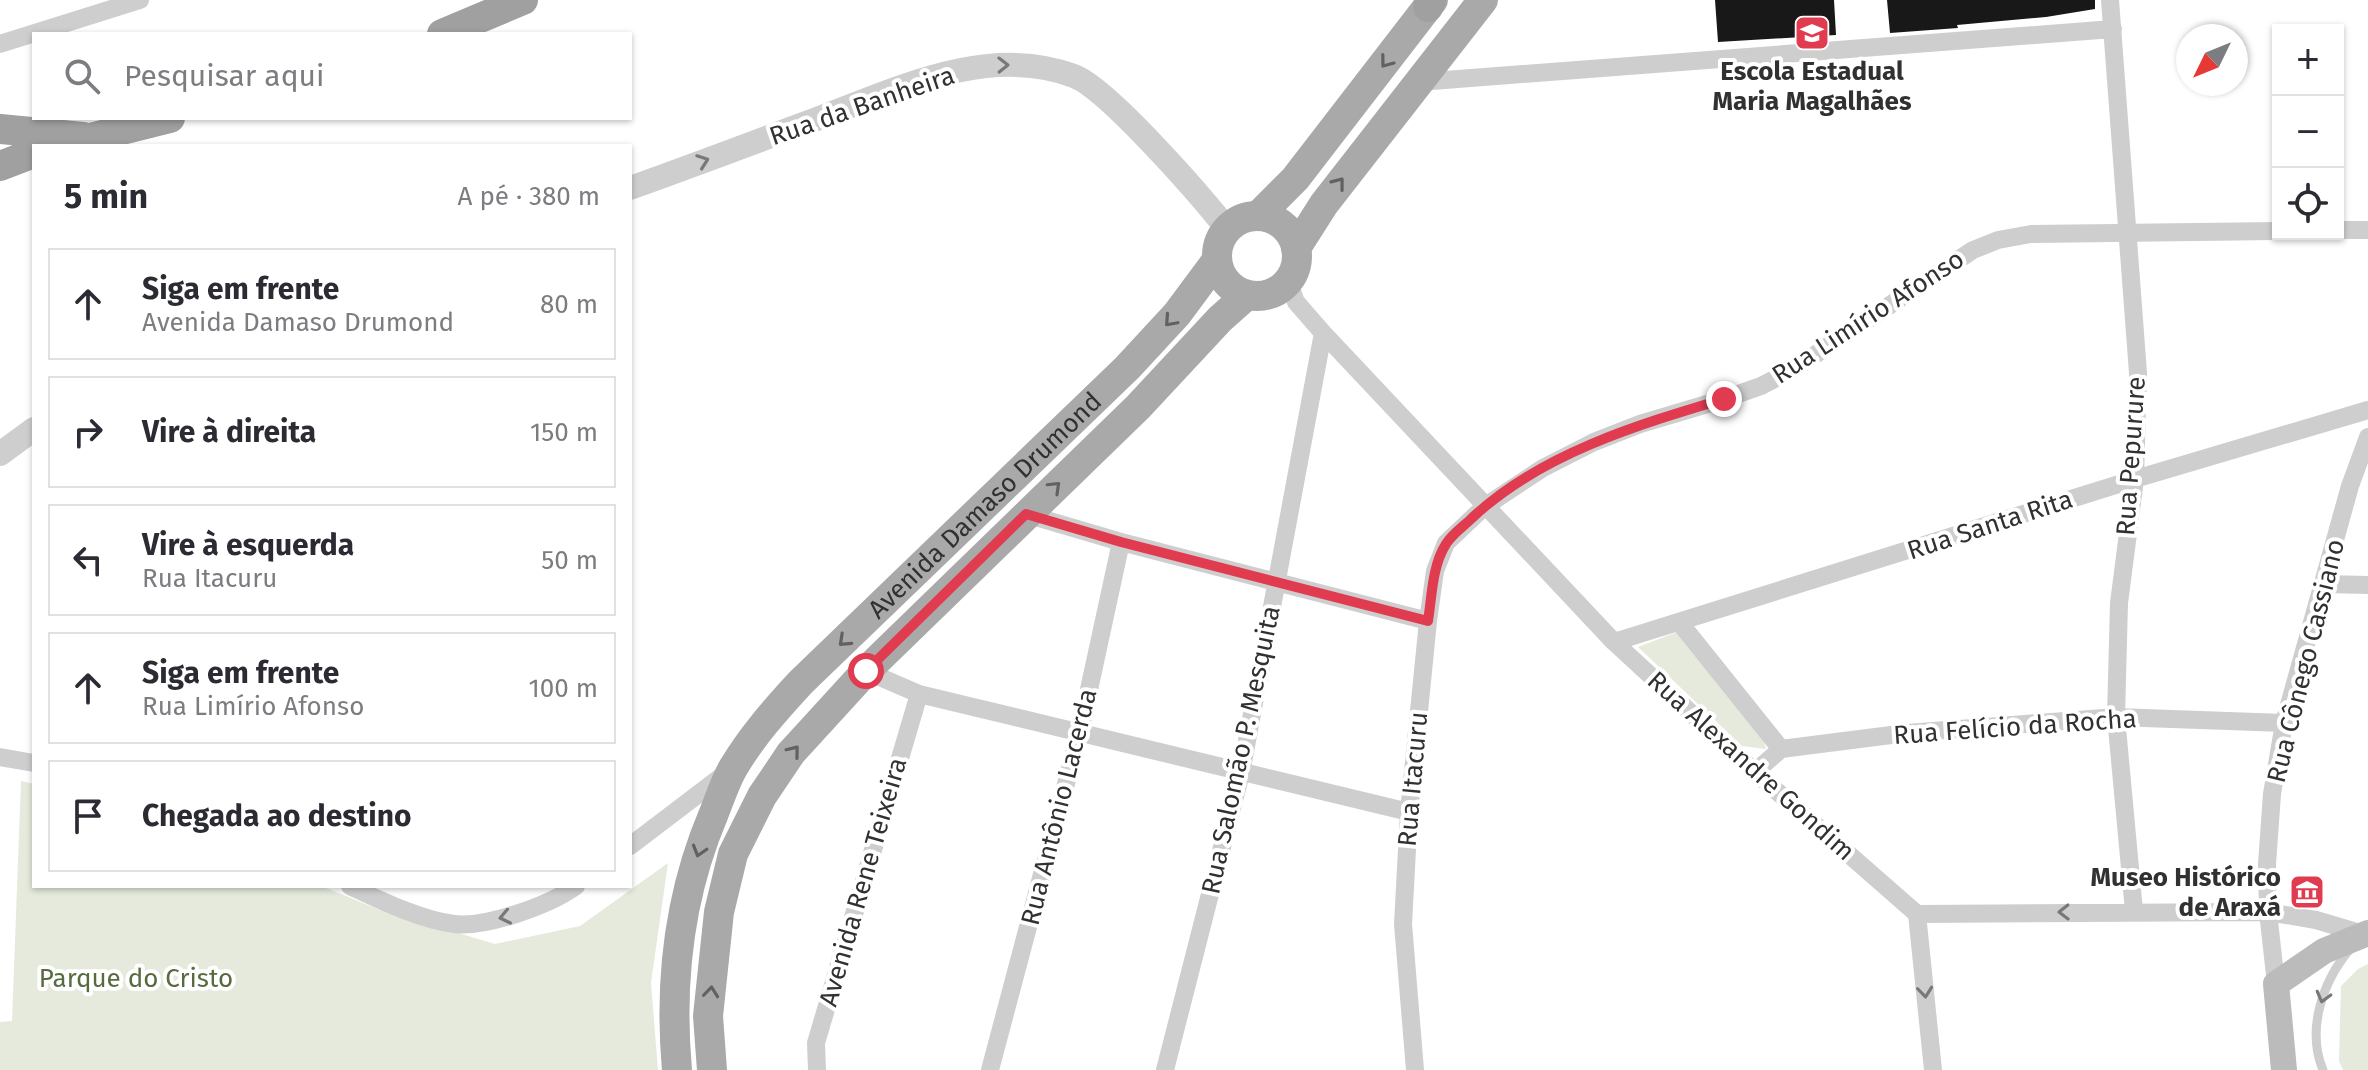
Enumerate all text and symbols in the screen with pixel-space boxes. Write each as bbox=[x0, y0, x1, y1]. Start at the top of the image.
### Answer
school or university icon: Escola Estadual Maria Magalhães bbox=[1793, 14, 1831, 52]
north arrow bbox=[2176, 24, 2248, 96]
map controls bbox=[2272, 24, 2344, 240]
button: + bbox=[2272, 24, 2344, 96]
search box bbox=[32, 32, 632, 120]
icon: search bbox=[60, 54, 104, 98]
one-way arrow bbox=[1381, 54, 1396, 68]
place label: Escola Estadual Maria Magalhães bbox=[1713, 56, 1912, 117]
one-way arrow bbox=[997, 57, 1010, 74]
text: Pesquisar aqui bbox=[124, 58, 325, 94]
street label: Rua da Banheira bbox=[765, 60, 959, 152]
button: − bbox=[2272, 96, 2344, 168]
one-way arrow bbox=[695, 155, 709, 171]
button: locate bbox=[2272, 168, 2344, 240]
text: 5 min bbox=[64, 176, 148, 217]
one-way arrow bbox=[1330, 177, 1344, 192]
text: A pé · 380 m bbox=[458, 181, 600, 212]
street label: Rua Limírio Afonso bbox=[1766, 243, 1970, 391]
text: Siga em frente bbox=[142, 271, 339, 307]
icon: ahead bbox=[66, 282, 110, 326]
text: 80 m bbox=[540, 289, 598, 320]
text: Avenida Damaso Drumond bbox=[142, 307, 454, 338]
one-way arrow bbox=[1165, 312, 1179, 327]
street label: Rua Pepurure bbox=[2110, 375, 2152, 537]
route end bbox=[1706, 381, 1742, 417]
street label: Avenida Damaso Drumond bbox=[861, 386, 1108, 625]
icon: right bbox=[66, 410, 110, 454]
text: Vire à direita bbox=[142, 414, 316, 450]
text: 150 m bbox=[530, 417, 598, 448]
one-way arrow bbox=[1046, 481, 1060, 496]
street label: Rua Santa Rita bbox=[1903, 484, 2077, 566]
text: Vire à esquerda bbox=[142, 527, 354, 563]
street label: Rua Cônego Cassiano bbox=[2261, 536, 2351, 786]
icon: left bbox=[66, 538, 110, 582]
text: 50 m bbox=[541, 545, 598, 576]
text: Rua Itacuru bbox=[142, 563, 277, 594]
street label: Rua Salomão P. Mesquita bbox=[1195, 603, 1287, 897]
one-way arrow bbox=[839, 631, 853, 646]
route start bbox=[848, 653, 884, 689]
text: Siga em frente bbox=[142, 655, 339, 691]
street label: Rua Alexandre Gondim bbox=[1641, 665, 1861, 867]
icon: ahead bbox=[66, 666, 110, 710]
text: 100 m bbox=[529, 673, 598, 704]
street label: Rua Antônio Lacerda bbox=[1015, 685, 1103, 929]
text: Rua Limírio Afonso bbox=[142, 691, 364, 722]
street label: Rua Felício da Rocha bbox=[1892, 703, 2138, 751]
street label: Rua Itacuru bbox=[1392, 710, 1434, 848]
one-way arrow bbox=[784, 746, 799, 761]
street label: Avenida Rene Teixeira bbox=[813, 754, 913, 1010]
icon: arrive bbox=[66, 794, 110, 838]
text: Chegada ao destino bbox=[142, 798, 412, 834]
one-way arrow bbox=[692, 844, 708, 858]
place label: Museo Histórico de Araxá bbox=[2091, 862, 2281, 923]
museum icon: Museo Histórico de Araxá bbox=[2288, 873, 2326, 911]
one-way arrow bbox=[2057, 903, 2070, 921]
one-way arrow bbox=[498, 907, 511, 924]
park label: Parque do Cristo bbox=[39, 963, 233, 994]
one-way arrow bbox=[702, 985, 719, 998]
one-way arrow bbox=[1916, 986, 1933, 999]
one-way arrow bbox=[2316, 989, 2333, 1003]

